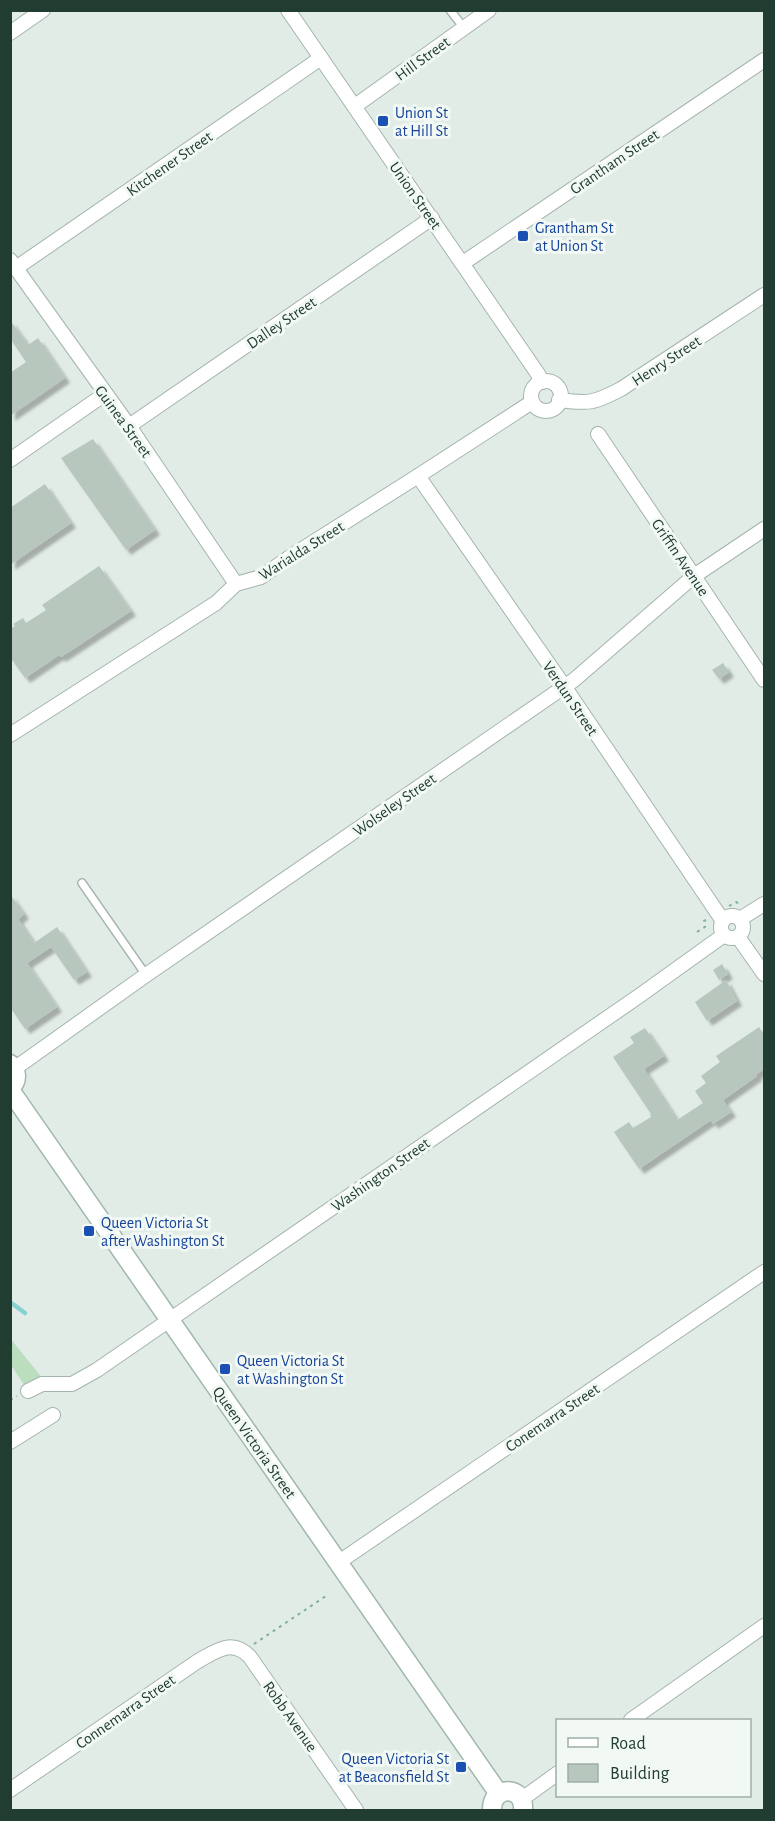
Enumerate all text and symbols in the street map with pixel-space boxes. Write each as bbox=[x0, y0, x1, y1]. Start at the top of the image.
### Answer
street label: Hill Street bbox=[392, 34, 453, 84]
place label: Union St at Hill St bbox=[395, 105, 448, 139]
marker: Union St at Hill St bbox=[376, 114, 390, 128]
street label: Grantham Street bbox=[567, 126, 662, 197]
street label: Kitchener Street bbox=[124, 128, 215, 199]
street label: Union Street bbox=[386, 159, 444, 232]
place label: Grantham St at Union St bbox=[535, 220, 614, 254]
marker: Grantham St at Union St bbox=[516, 229, 530, 243]
street label: Dalley Street bbox=[244, 294, 320, 353]
street label: Henry Street bbox=[629, 333, 704, 390]
street label: Guinea Street bbox=[92, 383, 155, 461]
street label: Griffin Avenue bbox=[648, 516, 712, 599]
street label: Warialda Street bbox=[256, 518, 347, 583]
street label: Verdun Street bbox=[540, 659, 601, 739]
street label: Wolseley Street bbox=[350, 770, 440, 840]
street label: Washington Street bbox=[328, 1135, 433, 1215]
place label: Queen Victoria St after Washington St bbox=[101, 1215, 224, 1249]
marker: Queen Victoria St after Washington St bbox=[82, 1224, 96, 1238]
place label: Queen Victoria St at Washington St bbox=[237, 1353, 344, 1387]
marker: Queen Victoria St at Washington St bbox=[218, 1362, 232, 1376]
street label: Conemarra Street bbox=[503, 1381, 602, 1455]
street label: Queen Victoria Street bbox=[209, 1384, 299, 1502]
street label: Connemarra Street bbox=[73, 1672, 178, 1752]
street label: Robb Avenue bbox=[260, 1678, 320, 1755]
legend bbox=[556, 1719, 751, 1797]
text: Road bbox=[610, 1735, 646, 1753]
place label: Queen Victoria St at Beaconsfield St bbox=[339, 1751, 449, 1785]
marker: Queen Victoria St at Beaconsfield St bbox=[454, 1760, 468, 1774]
text: Building bbox=[610, 1765, 670, 1783]

